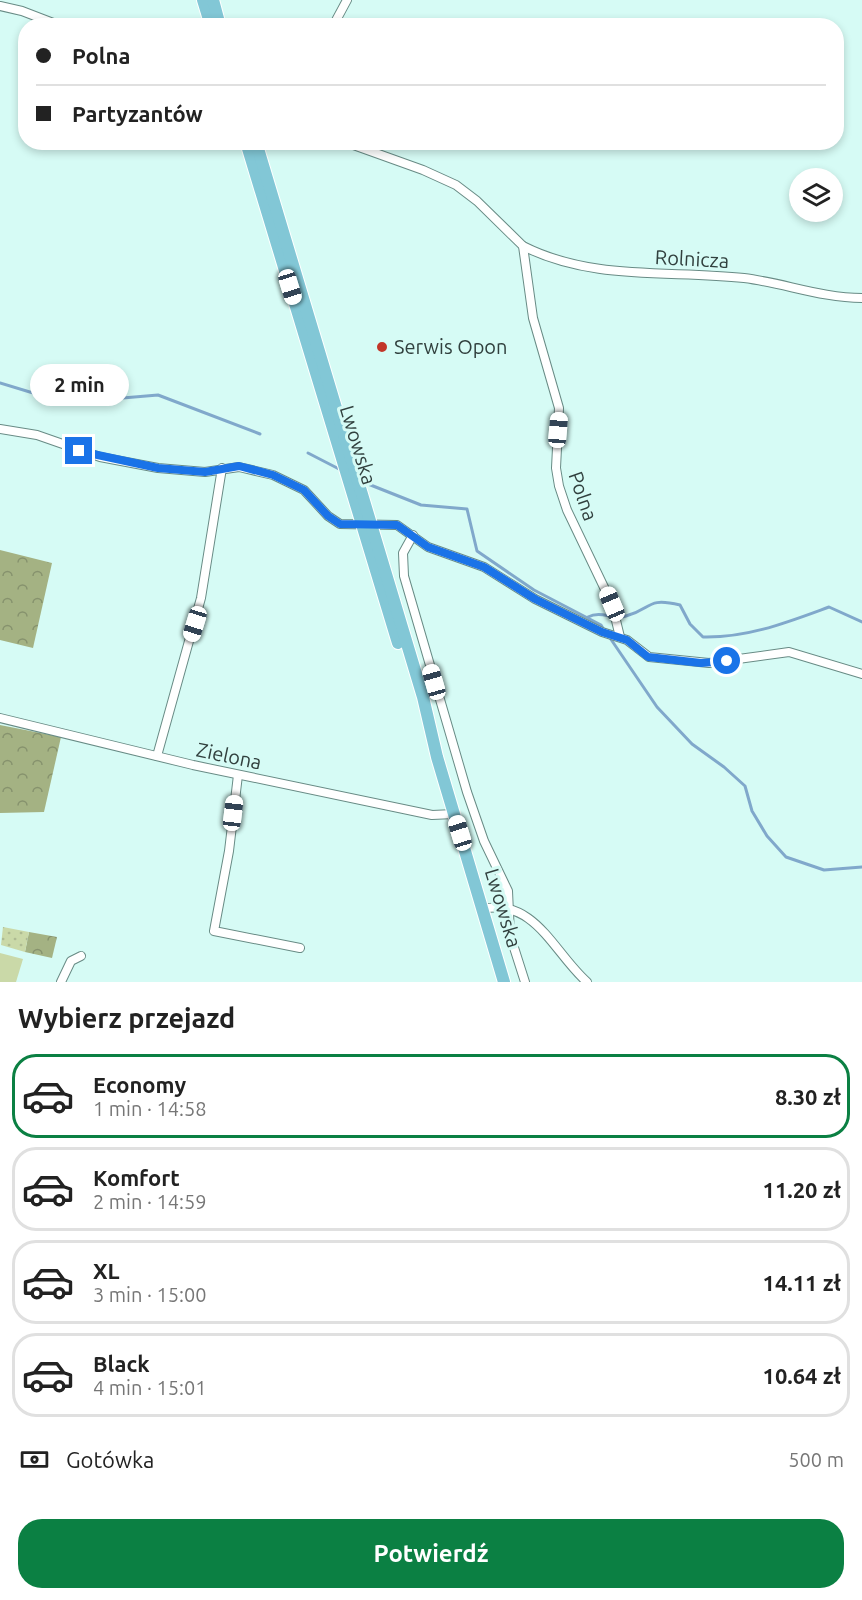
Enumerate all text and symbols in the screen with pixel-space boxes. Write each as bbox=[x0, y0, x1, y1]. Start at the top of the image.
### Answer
text: Polna bbox=[72, 43, 130, 68]
text: Partyzantów bbox=[72, 101, 203, 126]
map controls bbox=[789, 168, 843, 222]
button: layers bbox=[789, 168, 843, 222]
street label: Rolnicza bbox=[654, 245, 730, 272]
car bbox=[276, 267, 304, 307]
place label: Serwis Opon bbox=[394, 335, 507, 358]
marker: Serwis Opon bbox=[375, 340, 389, 354]
callout: 2 min bbox=[29, 364, 128, 406]
text: 2 min bbox=[54, 373, 105, 396]
street label: Lwowska bbox=[336, 403, 381, 487]
car bbox=[547, 411, 569, 449]
route end bbox=[65, 437, 92, 464]
street label: Polna bbox=[564, 468, 603, 523]
car bbox=[597, 584, 627, 624]
car bbox=[181, 604, 209, 644]
route start bbox=[713, 647, 740, 674]
car bbox=[420, 662, 448, 702]
street label: Zielona bbox=[194, 737, 264, 774]
car bbox=[222, 794, 244, 832]
car bbox=[446, 813, 474, 853]
street label: Lwowska bbox=[481, 866, 526, 950]
text: Wybierz przejazd bbox=[18, 1003, 235, 1033]
icon: car bbox=[21, 1069, 75, 1123]
text: Economy bbox=[93, 1072, 186, 1097]
text: 8.30 zł bbox=[775, 1084, 841, 1109]
text: 1 min · 14:58 bbox=[93, 1097, 207, 1120]
icon: car bbox=[21, 1162, 75, 1216]
text: Komfort bbox=[93, 1165, 180, 1190]
text: 11.20 zł bbox=[762, 1177, 841, 1202]
text: 2 min · 14:59 bbox=[93, 1190, 207, 1213]
icon: car bbox=[21, 1255, 75, 1309]
text: XL bbox=[93, 1258, 120, 1283]
text: 14.11 zł bbox=[762, 1270, 841, 1295]
text: 3 min · 15:00 bbox=[93, 1283, 207, 1306]
icon: car bbox=[21, 1348, 75, 1402]
text: Black bbox=[93, 1351, 150, 1376]
text: 10.64 zł bbox=[762, 1363, 841, 1388]
text: 4 min · 15:01 bbox=[93, 1376, 207, 1399]
icon: cash bbox=[18, 1443, 51, 1476]
text: Gotówka bbox=[66, 1447, 154, 1472]
text: 500 m bbox=[788, 1448, 844, 1471]
button: Potwierdź bbox=[18, 1519, 844, 1588]

